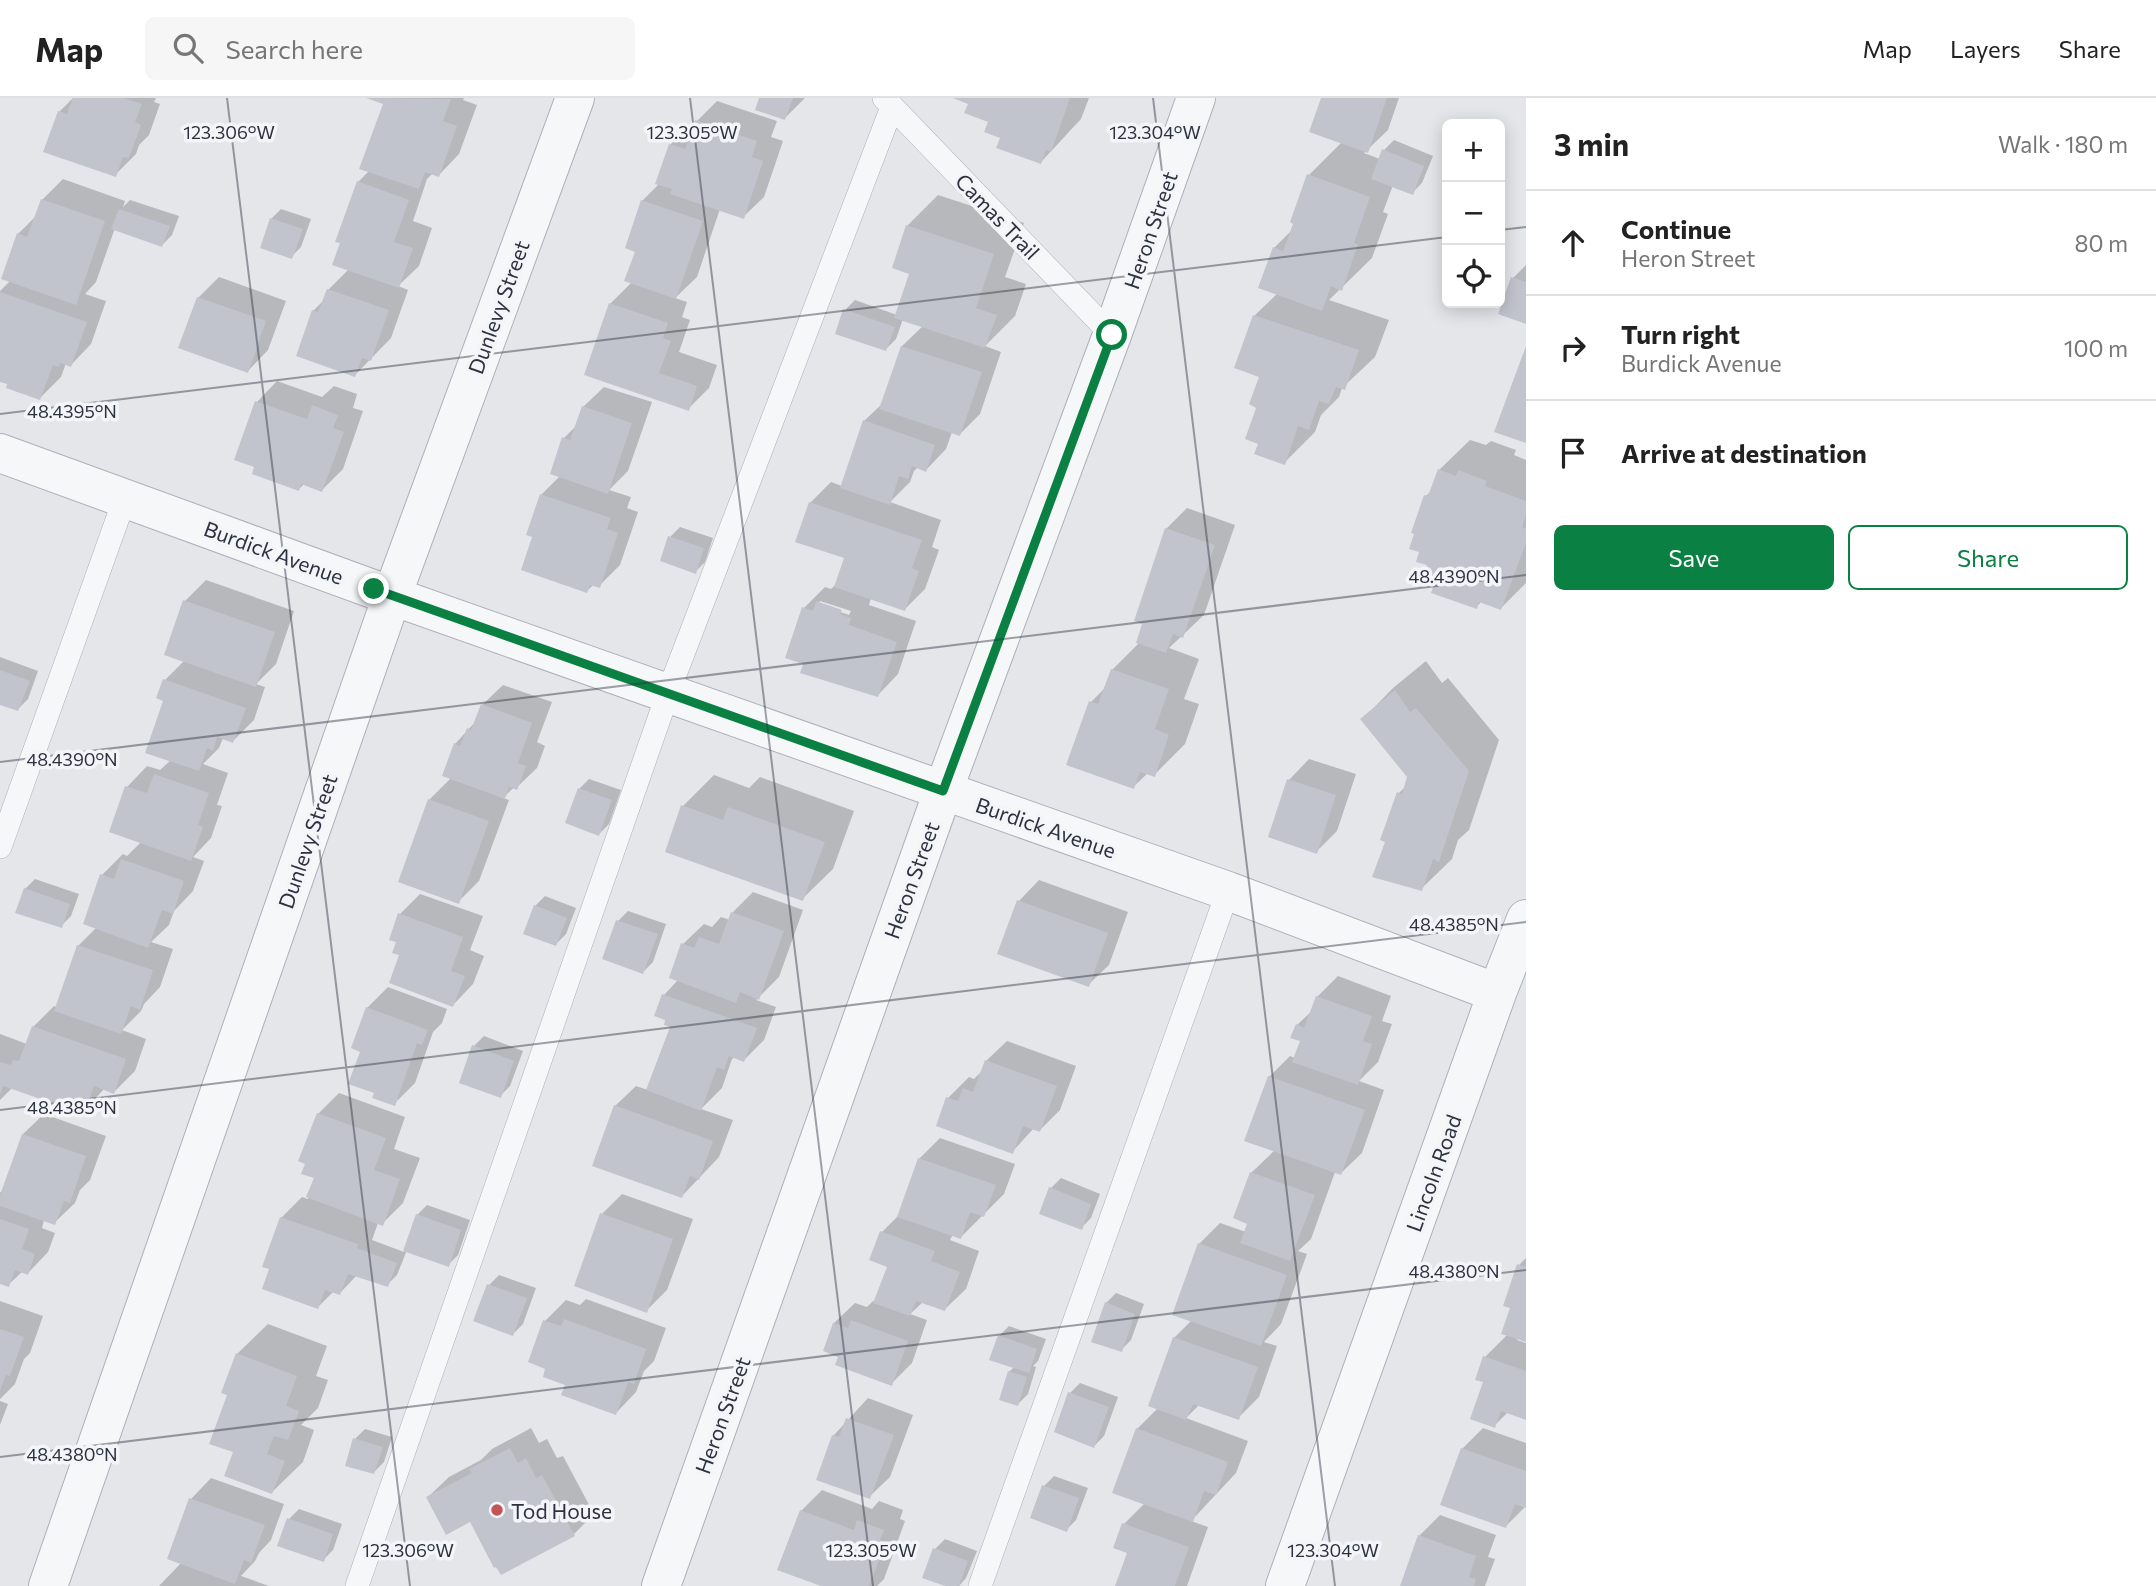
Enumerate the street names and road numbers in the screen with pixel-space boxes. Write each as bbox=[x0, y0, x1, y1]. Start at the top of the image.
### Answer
street label: Camas Trail bbox=[951, 168, 1045, 264]
street label: Heron Street bbox=[1118, 168, 1182, 292]
street label: Dunlevy Street bbox=[462, 237, 534, 377]
street label: Burdick Avenue bbox=[201, 515, 347, 589]
street label: Dunlevy Street bbox=[272, 771, 342, 911]
street label: Burdick Avenue bbox=[973, 791, 1119, 863]
street label: Heron Street bbox=[878, 818, 944, 942]
street label: Lincoln Road bbox=[1400, 1111, 1466, 1235]
street label: Heron Street bbox=[689, 1353, 755, 1477]

